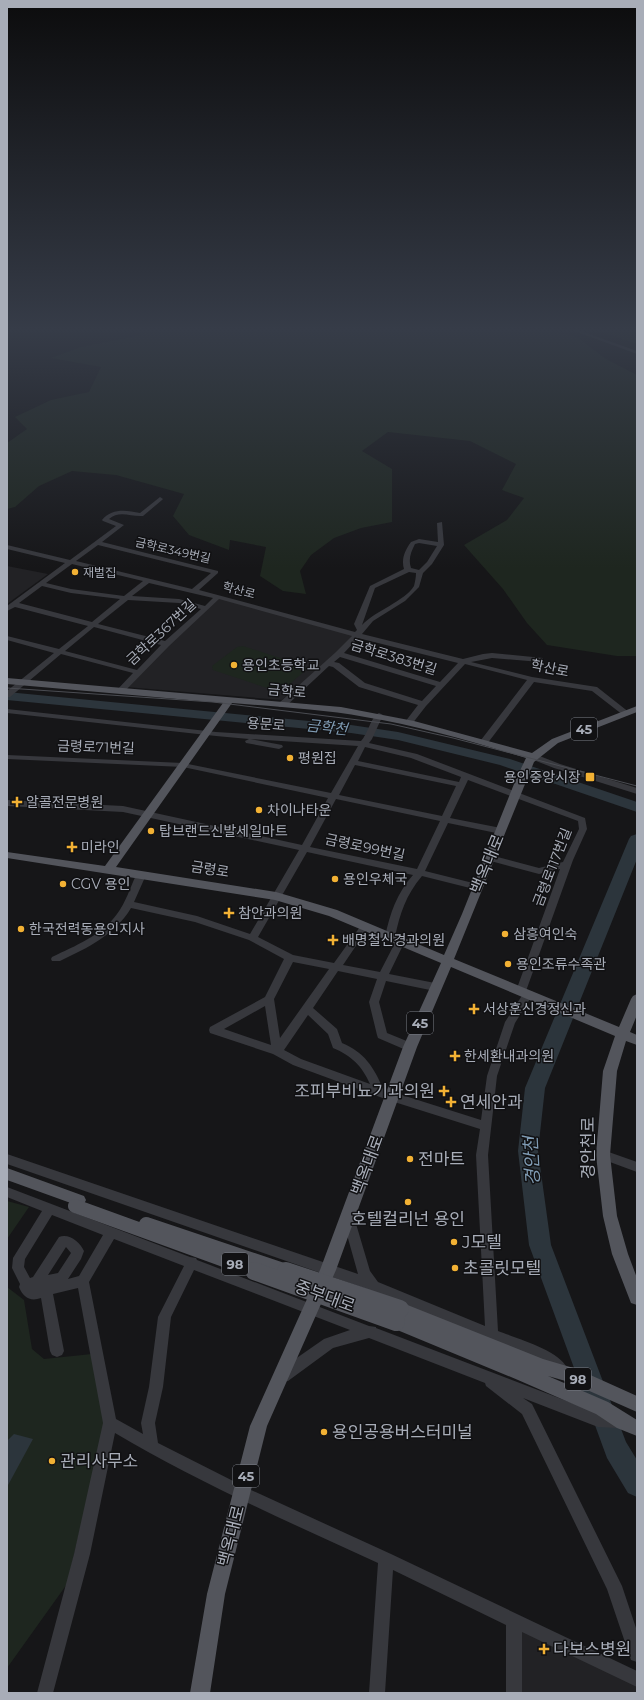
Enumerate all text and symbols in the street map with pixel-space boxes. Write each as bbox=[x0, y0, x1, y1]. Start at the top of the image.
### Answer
street label: 금학로349번길 bbox=[134, 534, 212, 566]
place label: 재벌집 bbox=[83, 565, 116, 580]
marker: 재벌집 bbox=[70, 567, 80, 577]
street label: 학산로 bbox=[221, 578, 257, 602]
street label: 금학로367번길 bbox=[122, 595, 200, 669]
street label: 금학로383번길 bbox=[349, 635, 439, 679]
street label: 학산로 bbox=[529, 655, 571, 681]
place label: 용인초등학교 bbox=[242, 656, 319, 674]
marker: 용인초등학교 bbox=[229, 660, 239, 670]
street label: 금학로 bbox=[267, 680, 307, 702]
street label: 용문로 bbox=[246, 714, 286, 734]
water label: 금학천 bbox=[305, 715, 351, 739]
road number: 45 bbox=[571, 718, 597, 740]
street label: 금령로71번길 bbox=[57, 737, 135, 757]
place label: 평원집 bbox=[298, 749, 337, 767]
marker: 평원집 bbox=[285, 753, 295, 763]
place label: 용인중앙시장 bbox=[504, 768, 581, 786]
marker: 용인중앙시장 bbox=[584, 771, 596, 783]
place label: 알콜전문병원 bbox=[26, 793, 103, 811]
marker: 알콜전문병원 bbox=[11, 796, 23, 808]
place label: 차이나타운 bbox=[267, 801, 332, 819]
marker: 차이나타운 bbox=[254, 805, 264, 815]
place label: 탑브랜드신발세일마트 bbox=[159, 822, 288, 840]
street label: 금령로117번길 bbox=[529, 825, 575, 909]
marker: 탑브랜드신발세일마트 bbox=[146, 826, 156, 836]
street label: 금령로99번길 bbox=[323, 830, 407, 864]
street label: 백옥대로 bbox=[466, 831, 508, 897]
place label: 미라인 bbox=[81, 838, 120, 856]
marker: 미라인 bbox=[66, 841, 78, 853]
street label: 금령로 bbox=[190, 857, 231, 881]
place label: 용인우체국 bbox=[343, 870, 408, 888]
marker: 용인우체국 bbox=[330, 874, 340, 884]
place label: CGV 용인 bbox=[71, 875, 130, 893]
marker: CGV 용인 bbox=[58, 879, 68, 889]
place label: 참안과의원 bbox=[238, 904, 302, 922]
marker: 참안과의원 bbox=[223, 907, 235, 919]
place label: 한국전력동용인지사 bbox=[29, 920, 145, 938]
marker: 한국전력동용인지사 bbox=[16, 924, 26, 934]
place label: 삼흥여인숙 bbox=[513, 925, 578, 943]
marker: 삼흥여인숙 bbox=[500, 929, 510, 939]
place label: 배명철신경과의원 bbox=[342, 931, 445, 949]
marker: 배명철신경과의원 bbox=[327, 934, 339, 946]
place label: 용인조류수족관 bbox=[516, 955, 606, 973]
marker: 용인조류수족관 bbox=[503, 959, 513, 969]
place label: 서상훈신경정신과 bbox=[483, 1000, 586, 1018]
marker: 서상훈신경정신과 bbox=[468, 1003, 480, 1015]
road number: 45 bbox=[407, 1012, 433, 1034]
place label: 한세환내과의원 bbox=[464, 1047, 554, 1065]
marker: 한세환내과의원 bbox=[449, 1050, 461, 1062]
place label: 조피부비뇨기과의원 bbox=[294, 1081, 435, 1101]
marker: 조피부비뇨기과의원 bbox=[438, 1085, 450, 1097]
place label: 연세안과 bbox=[460, 1092, 523, 1112]
marker: 연세안과 bbox=[445, 1096, 457, 1108]
street label: 경안천로 bbox=[578, 1117, 598, 1179]
street label: 백옥대로 bbox=[347, 1132, 387, 1198]
water label: 경안천 bbox=[520, 1133, 544, 1186]
place label: 전마트 bbox=[418, 1149, 465, 1169]
marker: 전마트 bbox=[405, 1154, 415, 1164]
marker: 호텔컬리넌 용인 bbox=[403, 1197, 413, 1207]
place label: 호텔컬리넌 용인 bbox=[351, 1209, 465, 1229]
place label: J모텔 bbox=[461, 1232, 502, 1252]
marker: J모텔 bbox=[449, 1237, 459, 1247]
road number: 98 bbox=[222, 1253, 248, 1275]
place label: 초콜릿모텔 bbox=[463, 1258, 541, 1278]
marker: 초콜릿모텔 bbox=[450, 1263, 460, 1273]
street label: 중부대로 bbox=[292, 1276, 358, 1316]
road number: 98 bbox=[565, 1368, 591, 1390]
place label: 용인공용버스터미널 bbox=[332, 1422, 473, 1442]
marker: 용인공용버스터미널 bbox=[319, 1427, 329, 1437]
place label: 관리사무소 bbox=[60, 1451, 138, 1471]
marker: 관리사무소 bbox=[47, 1456, 57, 1466]
road number: 45 bbox=[233, 1465, 259, 1487]
street label: 백옥대로 bbox=[214, 1503, 248, 1569]
place label: 다보스병원 bbox=[553, 1639, 631, 1659]
marker: 다보스병원 bbox=[538, 1643, 550, 1655]

